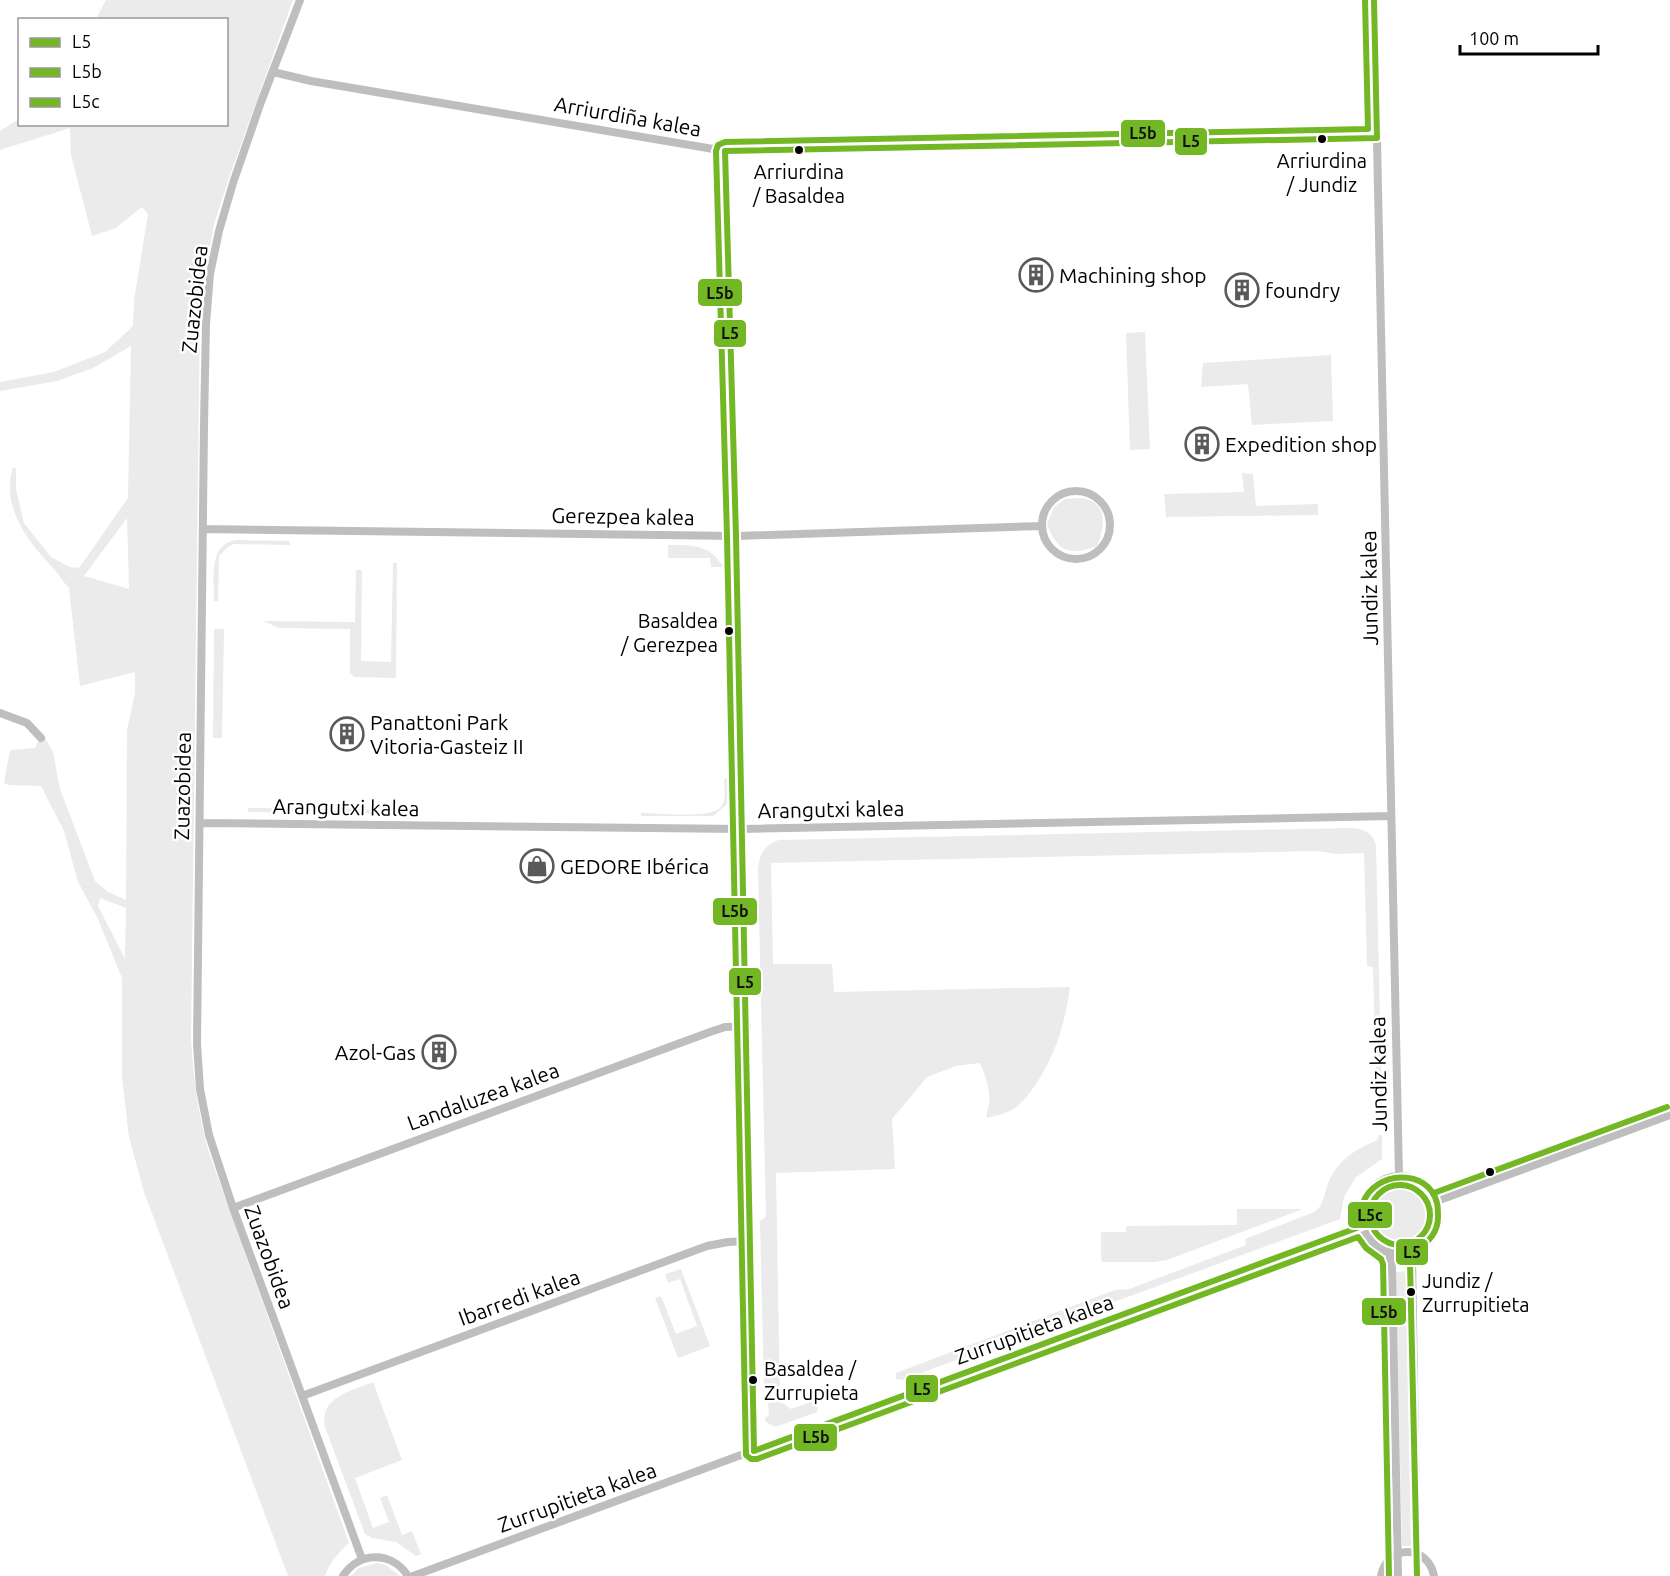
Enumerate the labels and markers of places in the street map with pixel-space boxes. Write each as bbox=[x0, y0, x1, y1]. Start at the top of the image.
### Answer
marker: Arriurdina / Jundiz bbox=[1316, 133, 1328, 145]
marker: Arriurdina / Basaldea bbox=[793, 144, 805, 156]
place label: Arriurdina / Jundiz bbox=[1277, 149, 1367, 196]
place label: Arriurdina / Basaldea bbox=[752, 160, 845, 207]
building icon: Machining shop bbox=[1018, 257, 1054, 293]
place label: Machining shop bbox=[1059, 263, 1207, 287]
building icon: foundry bbox=[1224, 272, 1260, 308]
place label: foundry bbox=[1265, 278, 1340, 302]
building icon: Expedition shop bbox=[1184, 426, 1220, 462]
place label: Expedition shop bbox=[1225, 432, 1377, 456]
place label: Basaldea / Gerezpea bbox=[620, 609, 718, 656]
marker: Basaldea / Gerezpea bbox=[723, 625, 735, 637]
place label: Panattoni Park Vitoria-Gasteiz II bbox=[370, 710, 524, 758]
building icon: Panattoni Park Vitoria-Gasteiz II bbox=[329, 716, 365, 752]
shop icon: GEDORE Ibérica bbox=[519, 848, 555, 884]
place label: GEDORE Ibérica bbox=[560, 854, 709, 878]
building icon: Azol-Gas bbox=[421, 1034, 457, 1070]
place label: Azol-Gas bbox=[335, 1040, 416, 1064]
unlabelled marker bbox=[1484, 1166, 1496, 1178]
place label: Jundiz / Zurrupitieta bbox=[1422, 1269, 1530, 1316]
marker: Jundiz / Zurrupitieta bbox=[1405, 1286, 1417, 1298]
place label: Basaldea / Zurrupieta bbox=[764, 1357, 859, 1404]
marker: Basaldea / Zurrupieta bbox=[747, 1374, 759, 1386]

